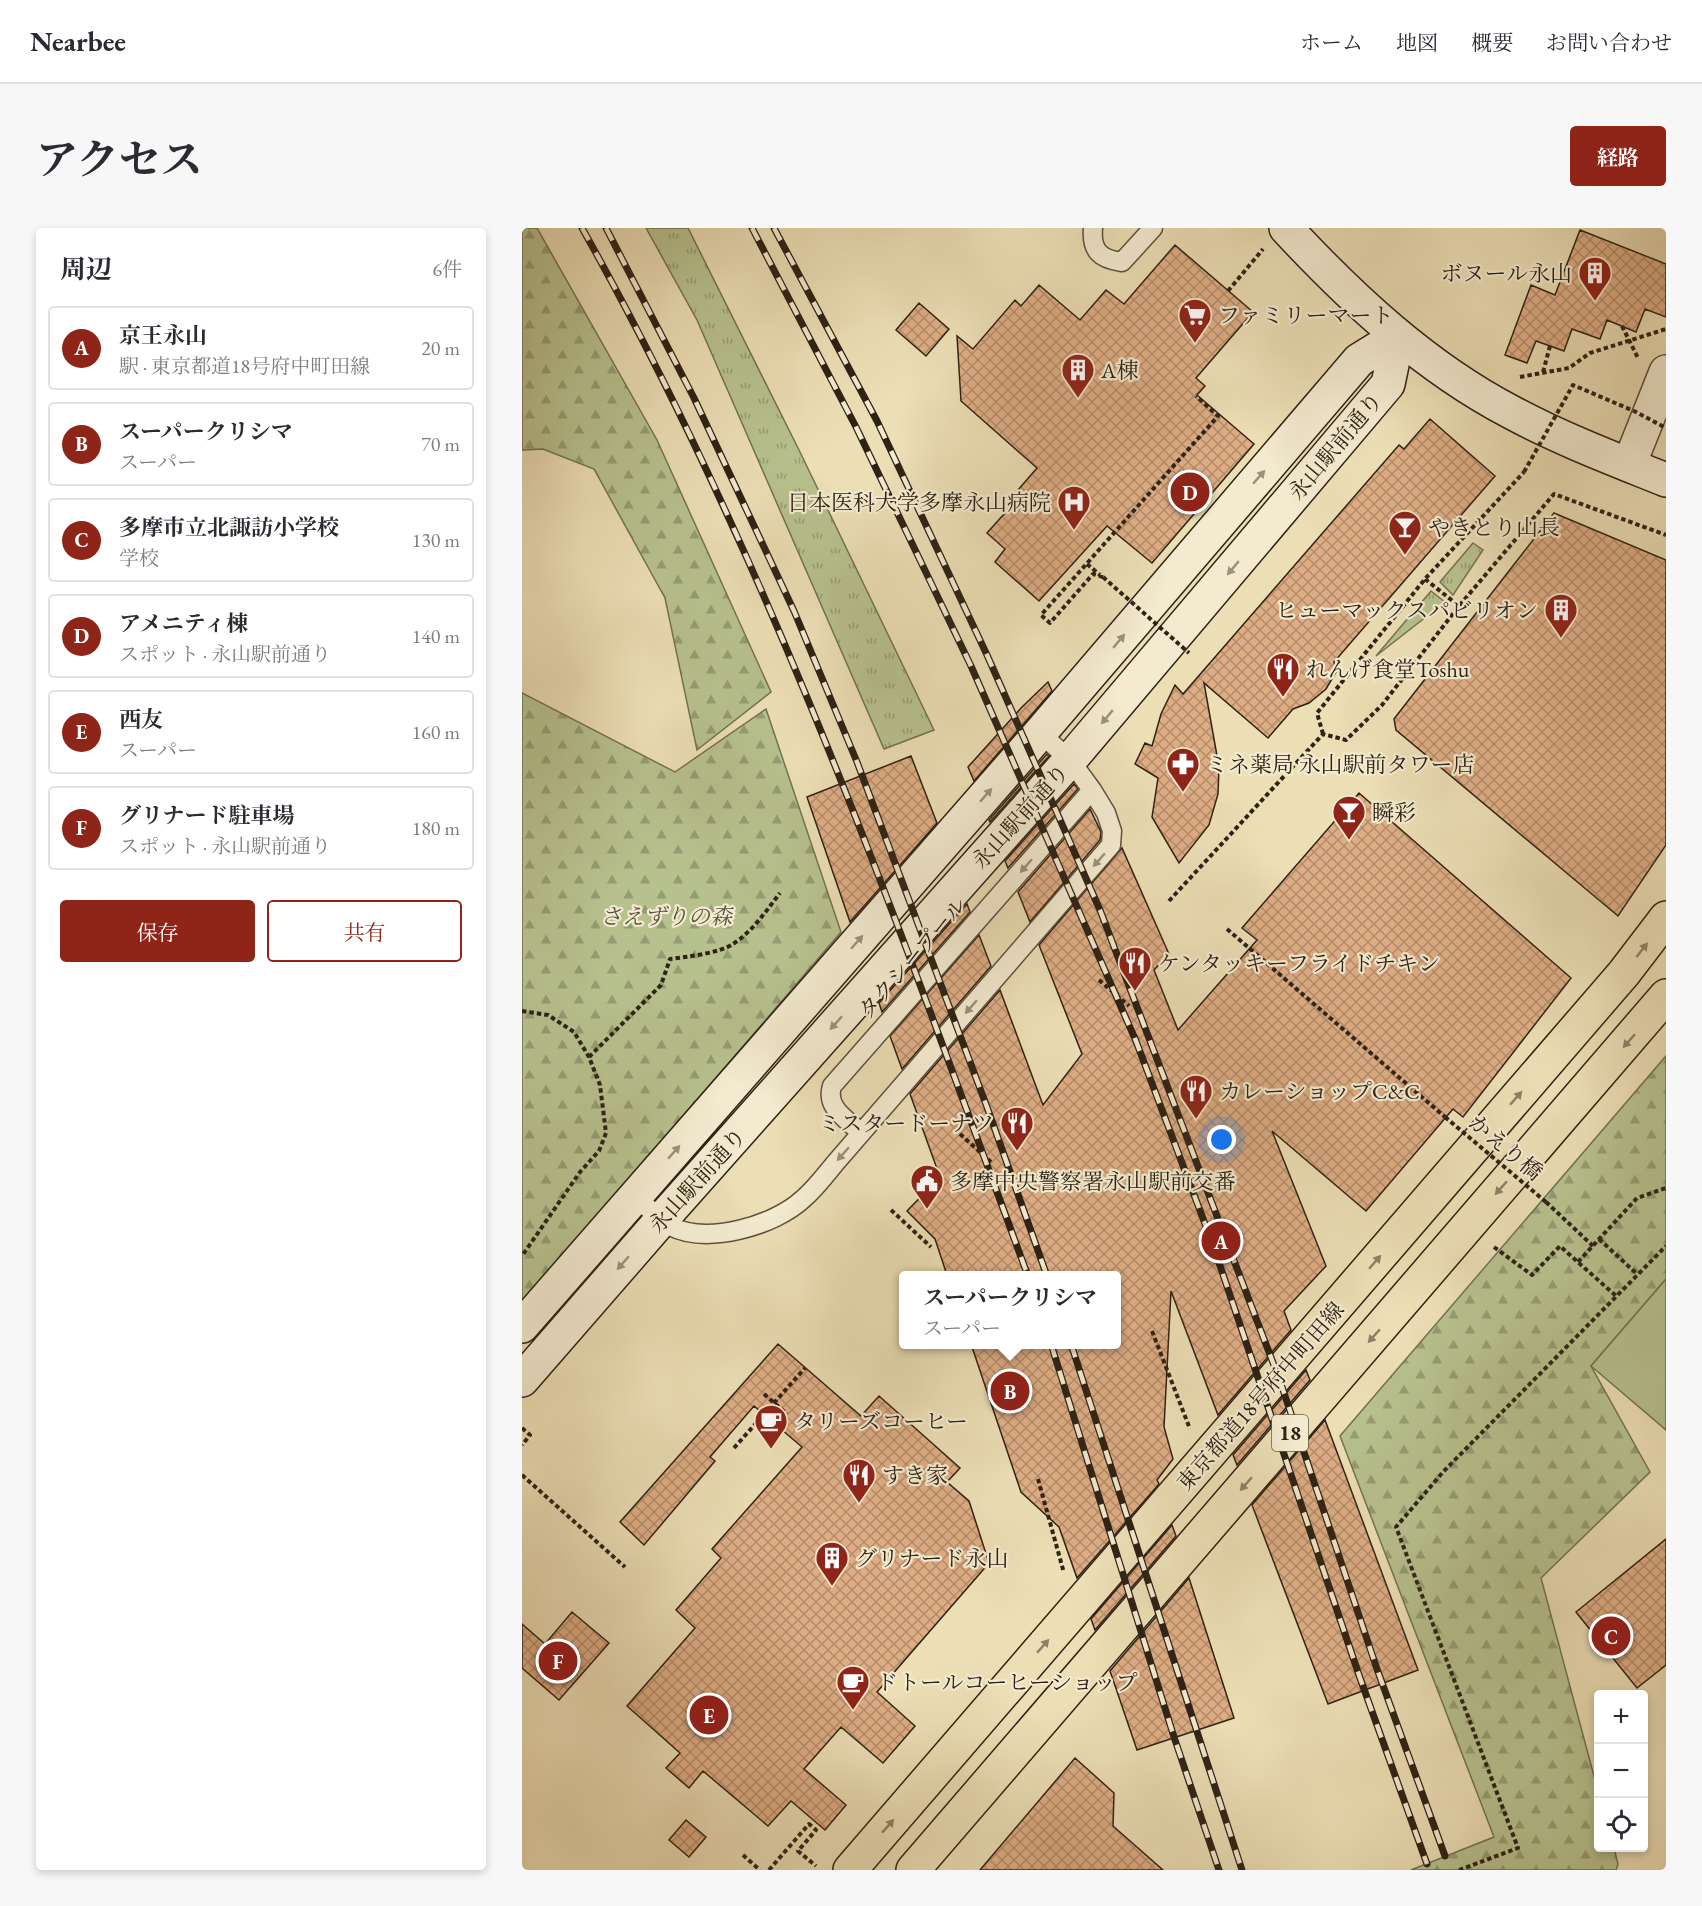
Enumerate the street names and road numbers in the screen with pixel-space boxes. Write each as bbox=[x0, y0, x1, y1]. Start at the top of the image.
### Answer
street label: 永山駅前通り bbox=[1282, 386, 1389, 506]
street label: 永山駅前通り bbox=[965, 758, 1075, 875]
street label: タクシープール bbox=[852, 892, 973, 1025]
street label: かえり橋 bbox=[1463, 1108, 1549, 1187]
street label: 永山駅前通り bbox=[642, 1122, 752, 1239]
street label: 東京都道18号府中町田線 bbox=[1171, 1296, 1349, 1496]
road number: 18 bbox=[1272, 1415, 1308, 1451]

